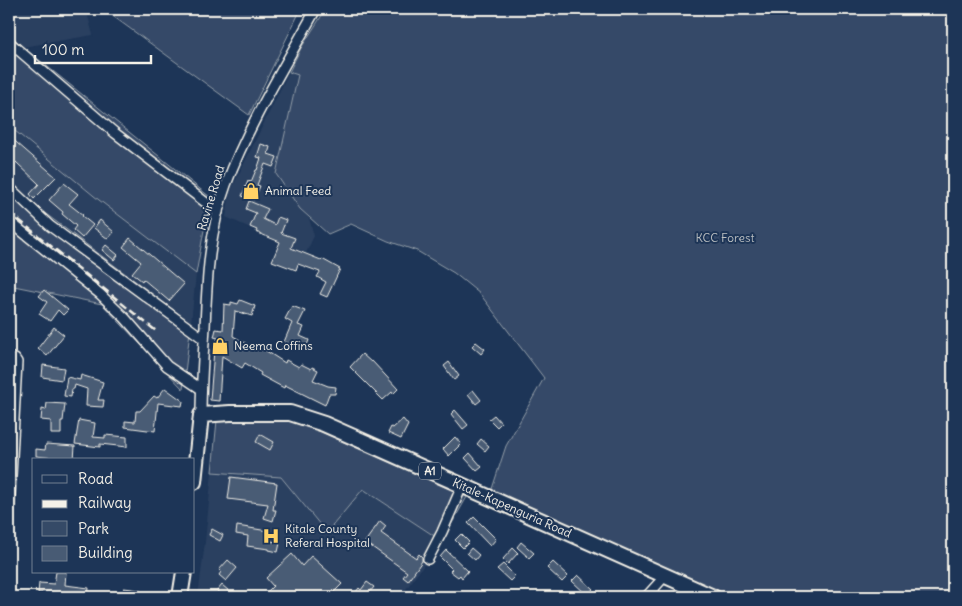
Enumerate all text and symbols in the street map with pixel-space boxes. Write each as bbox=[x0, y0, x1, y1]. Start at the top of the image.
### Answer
scale bar bbox=[35, 32, 151, 64]
text: 100 m bbox=[42, 40, 84, 59]
street label: Ravine Road bbox=[194, 163, 228, 232]
shop icon: Animal Feed bbox=[241, 181, 261, 201]
place label: Animal Feed bbox=[265, 183, 331, 198]
park label: KCC Forest bbox=[695, 230, 755, 245]
shop icon: Neema Coffins bbox=[210, 336, 230, 356]
place label: Neema Coffins bbox=[234, 338, 313, 353]
legend bbox=[32, 458, 195, 574]
road number: A1 bbox=[419, 462, 441, 480]
text: Road bbox=[78, 469, 113, 488]
street label: Kitale-Kapenguria Road bbox=[450, 474, 574, 541]
text: Railway bbox=[78, 493, 132, 512]
text: Park bbox=[78, 519, 109, 538]
place label: Kitale County Referal Hospital bbox=[285, 521, 370, 550]
hospital icon: Kitale County Referal Hospital bbox=[261, 526, 281, 546]
text: Building bbox=[78, 543, 133, 562]

